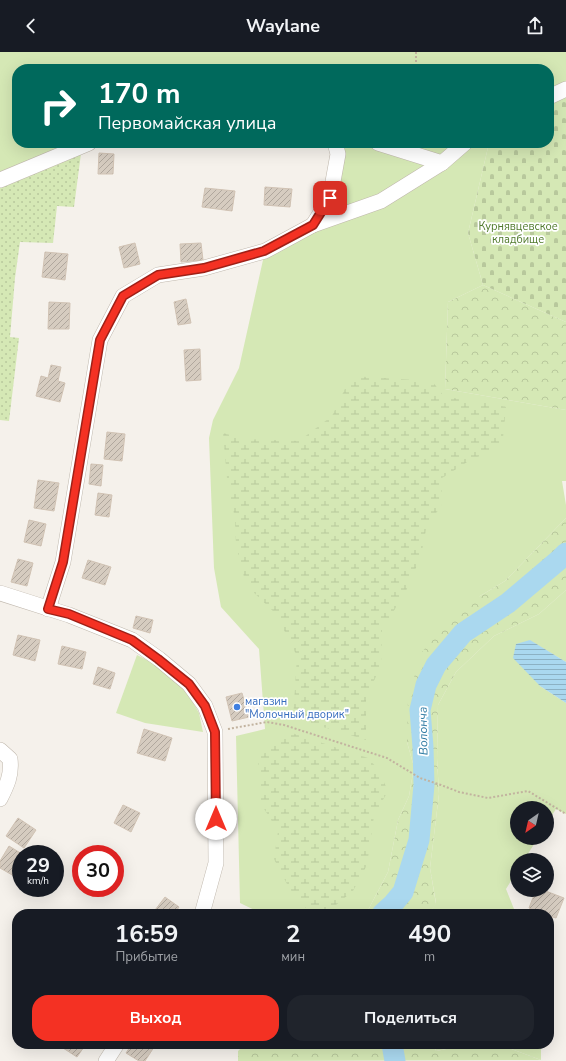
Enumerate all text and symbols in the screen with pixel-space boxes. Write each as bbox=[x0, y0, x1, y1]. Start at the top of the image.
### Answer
text: Waylane bbox=[246, 14, 320, 38]
icon: back bbox=[20, 15, 42, 37]
icon: share bbox=[524, 15, 546, 37]
text: 170 m bbox=[98, 75, 181, 113]
icon: right bbox=[32, 80, 84, 132]
text: Первомайская улица bbox=[98, 111, 276, 135]
pin bbox=[313, 181, 347, 215]
icon: arrive bbox=[319, 187, 341, 209]
park label: Курнявцевское кладбище bbox=[478, 219, 558, 247]
place label: магазин "Молочный дворик" bbox=[245, 694, 349, 722]
marker: магазин "Молочный дворик" bbox=[232, 702, 242, 712]
water label: Волонча bbox=[415, 707, 431, 755]
position arrow bbox=[195, 798, 237, 840]
north arrow bbox=[510, 801, 554, 845]
map controls bbox=[510, 801, 554, 897]
speed limit sign: 30 bbox=[72, 845, 124, 897]
text: 29 bbox=[26, 852, 50, 879]
button: layers bbox=[510, 853, 554, 897]
text: km/h bbox=[27, 874, 49, 888]
text: 16:59 bbox=[115, 918, 178, 950]
text: 2 bbox=[286, 918, 300, 950]
text: 490 bbox=[408, 918, 451, 950]
text: Прибытие bbox=[115, 948, 178, 966]
text: мин bbox=[281, 948, 305, 966]
text: m bbox=[424, 948, 435, 966]
button: Выход bbox=[32, 995, 279, 1041]
button: Поделиться bbox=[287, 995, 534, 1041]

